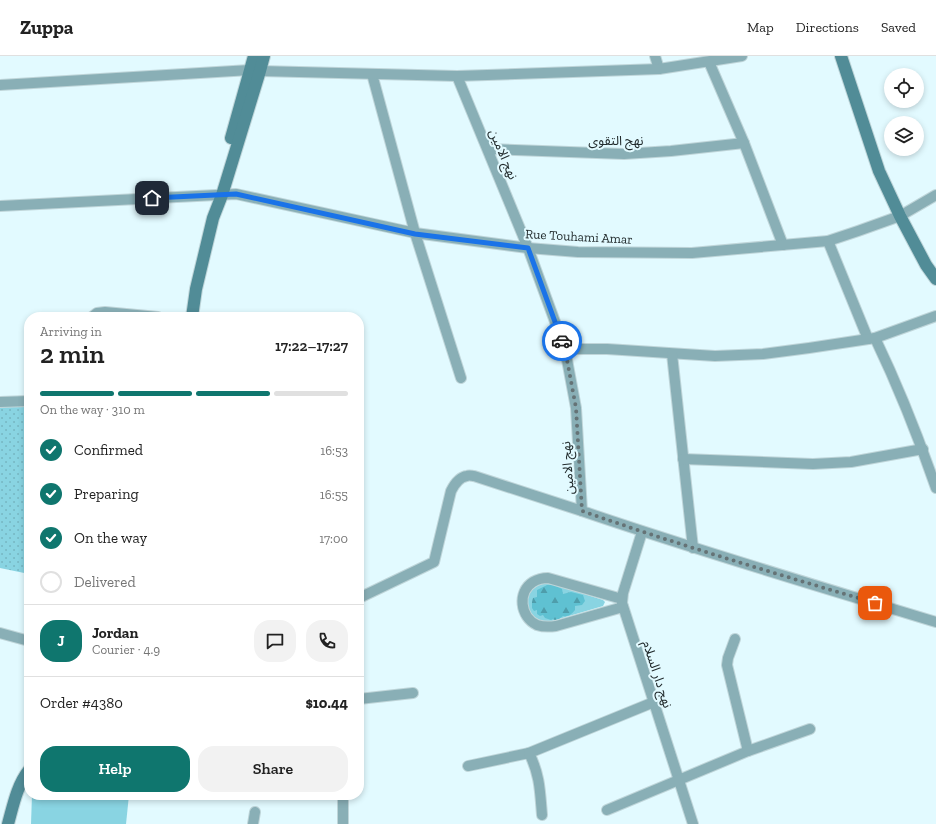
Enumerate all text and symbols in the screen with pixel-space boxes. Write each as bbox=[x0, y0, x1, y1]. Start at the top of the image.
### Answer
text: Zuppa bbox=[20, 16, 73, 39]
text: Map bbox=[747, 19, 774, 36]
text: Directions bbox=[796, 19, 859, 36]
text: Saved bbox=[881, 19, 916, 36]
map controls bbox=[884, 68, 924, 156]
button: locate bbox=[884, 68, 924, 108]
button: layers bbox=[884, 116, 924, 156]
street label: نهج الامين bbox=[483, 127, 521, 183]
street label: نهج التقوى bbox=[588, 133, 644, 151]
pin bbox=[135, 181, 169, 215]
icon: home bbox=[141, 187, 163, 209]
street label: Rue Touhami Amar bbox=[525, 226, 633, 247]
courier bbox=[542, 321, 582, 361]
text: Arriving in bbox=[40, 324, 102, 339]
icon: car bbox=[551, 330, 573, 352]
text: 17:22–17:27 bbox=[275, 337, 348, 355]
text: 2 min bbox=[40, 338, 104, 370]
text: On the way · 310 m bbox=[40, 402, 145, 417]
icon: check bbox=[40, 439, 62, 461]
text: Confirmed bbox=[74, 441, 143, 459]
street label: نهج الامين bbox=[558, 441, 580, 495]
text: 16:53 bbox=[320, 443, 348, 458]
icon: check bbox=[40, 483, 62, 505]
text: Preparing bbox=[74, 485, 139, 503]
text: 16:55 bbox=[320, 487, 348, 502]
icon: check bbox=[40, 527, 62, 549]
text: On the way bbox=[74, 529, 147, 547]
text: 17:00 bbox=[319, 531, 348, 546]
text: Delivered bbox=[74, 573, 136, 591]
pin bbox=[858, 586, 892, 620]
icon: bag bbox=[864, 592, 886, 614]
button: chat bbox=[254, 620, 296, 662]
button: phone bbox=[306, 620, 348, 662]
text: Jordan bbox=[92, 624, 138, 642]
text: J bbox=[57, 632, 65, 650]
street label: نهج دار السلام bbox=[637, 638, 675, 711]
text: Courier · 4.9 bbox=[92, 642, 160, 657]
text: Order #4380 bbox=[40, 694, 123, 712]
text: $10.44 bbox=[305, 694, 348, 712]
button: Help bbox=[40, 746, 190, 792]
button: Share bbox=[198, 746, 348, 792]

